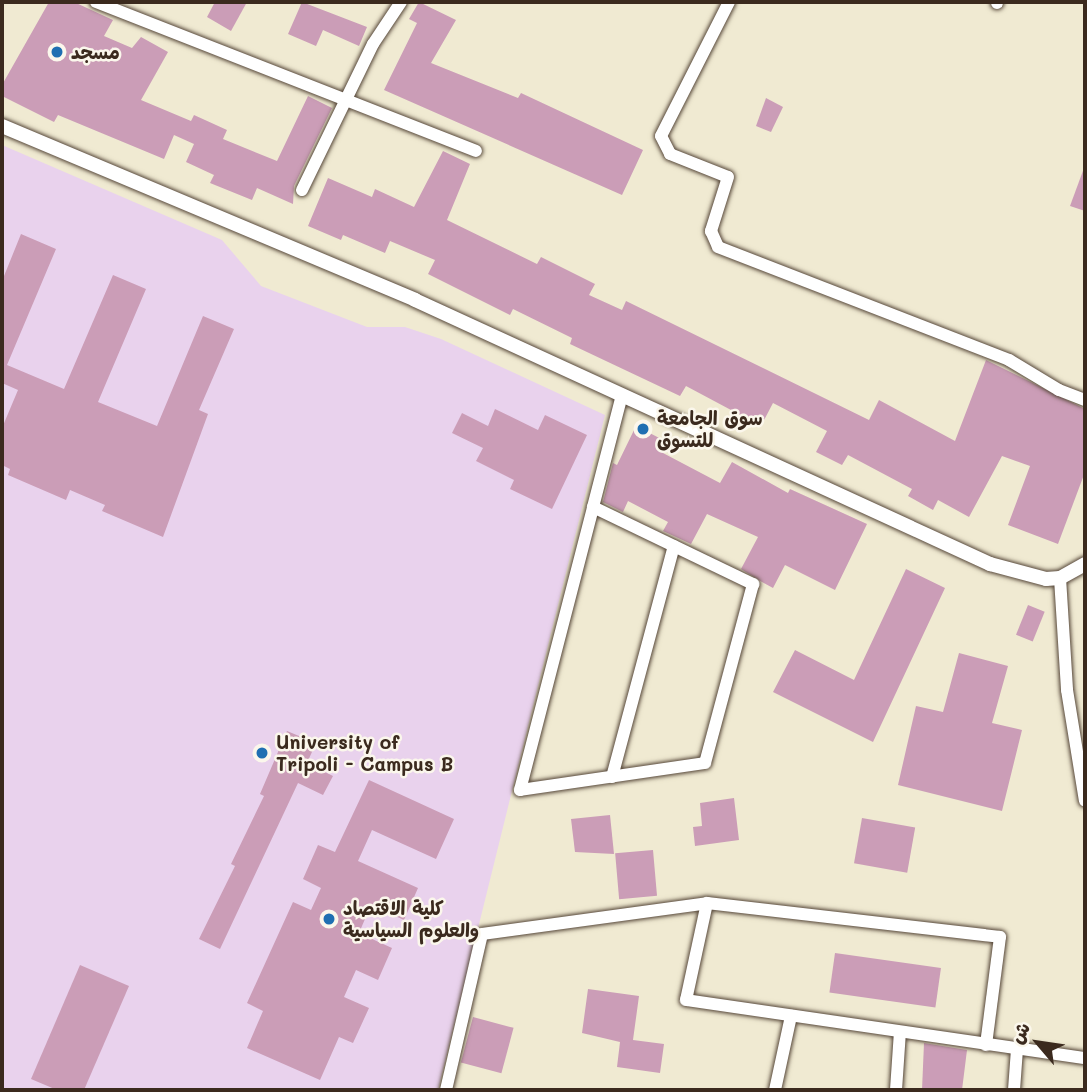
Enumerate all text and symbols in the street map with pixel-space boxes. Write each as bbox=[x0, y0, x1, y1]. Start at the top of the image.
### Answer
place label: مسجد bbox=[71, 41, 120, 63]
marker: مسجد bbox=[49, 44, 65, 60]
place label: سوق الجامعة للتسوق bbox=[657, 407, 763, 451]
marker: سوق الجامعة للتسوق bbox=[635, 421, 651, 437]
place label: University of Tripoli - Campus B bbox=[276, 731, 453, 775]
marker: University of Tripoli - Campus B bbox=[254, 745, 270, 761]
place label: كلية الاقتصاد والعلوم السياسية bbox=[343, 897, 479, 941]
marker: كلية الاقتصاد والعلوم السياسية bbox=[321, 911, 337, 927]
north arrow bbox=[1003, 1008, 1073, 1078]
text: ش bbox=[1003, 1017, 1035, 1048]

